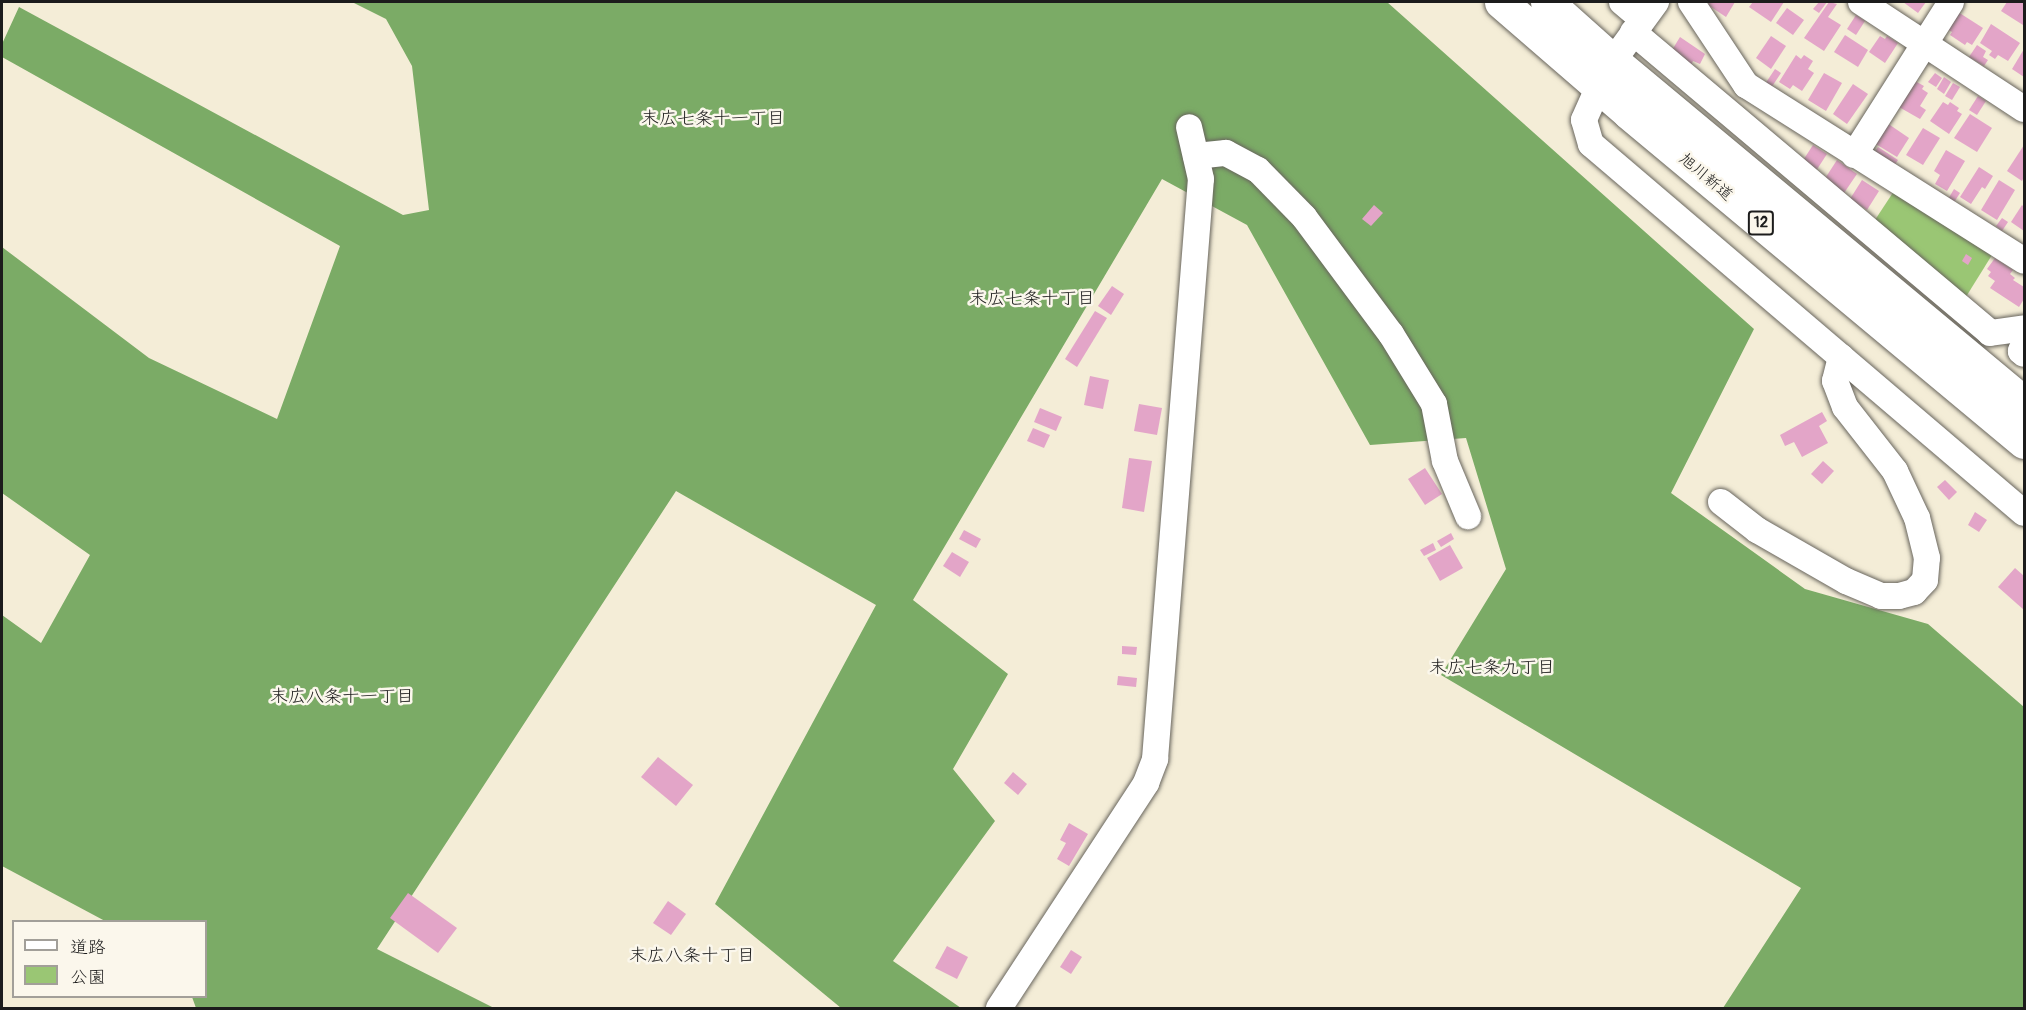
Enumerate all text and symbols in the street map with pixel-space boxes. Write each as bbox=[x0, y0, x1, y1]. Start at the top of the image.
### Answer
district label: 末広七条十一丁目 bbox=[641, 108, 785, 130]
street label: 旭川新道 bbox=[1675, 149, 1737, 205]
road number: 12 bbox=[1748, 211, 1774, 235]
district label: 末広七条十丁目 bbox=[969, 288, 1095, 310]
district label: 末広七条九丁目 bbox=[1429, 657, 1555, 679]
district label: 末広八条十一丁目 bbox=[270, 686, 414, 708]
legend bbox=[12, 920, 207, 998]
text: 道路 bbox=[70, 936, 106, 959]
district label: 末広八条十丁目 bbox=[629, 945, 755, 967]
text: 公園 bbox=[70, 966, 106, 989]

